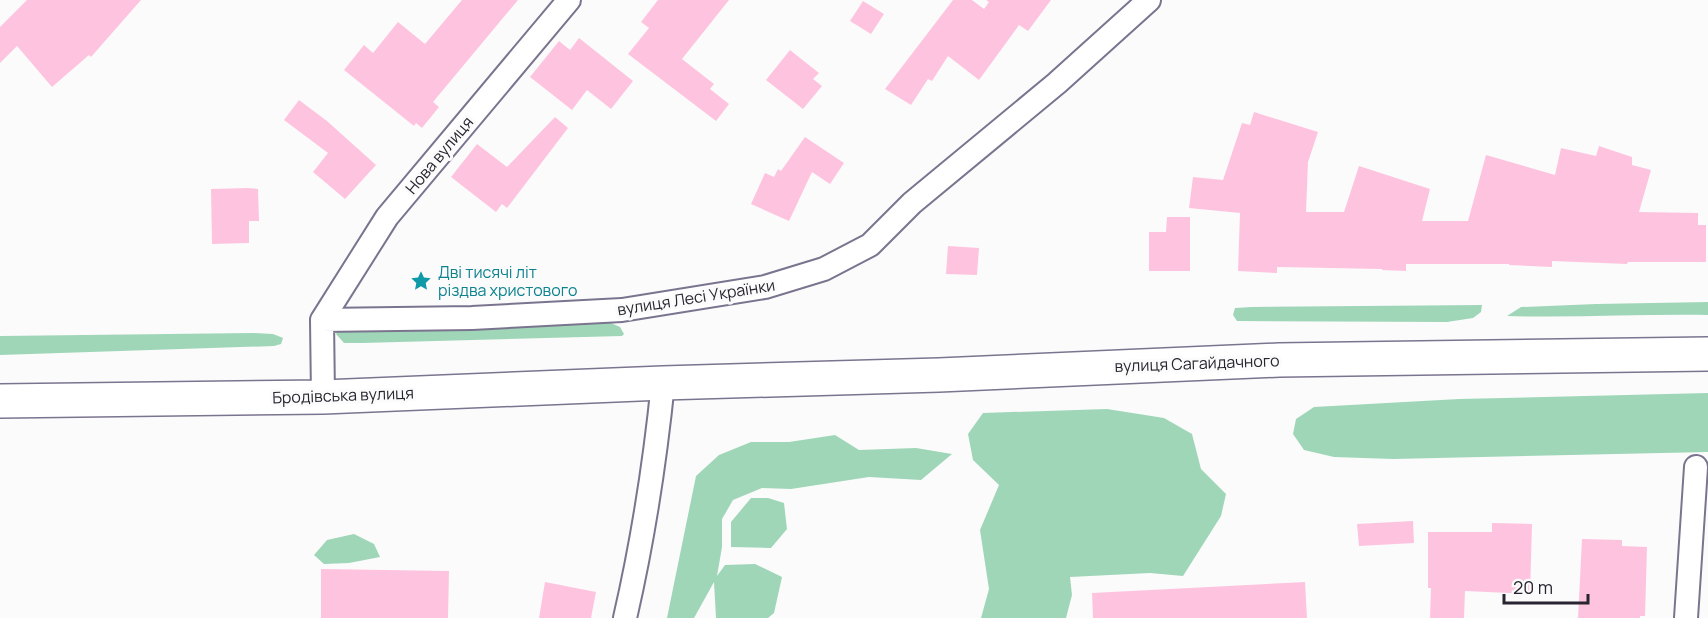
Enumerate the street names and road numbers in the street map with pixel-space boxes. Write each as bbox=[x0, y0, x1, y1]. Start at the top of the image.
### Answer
street label: Нова вулиця bbox=[400, 112, 478, 198]
street label: вулиця Лесі Українки bbox=[616, 274, 776, 320]
street label: вулиця Сагайдачного bbox=[1114, 349, 1280, 377]
street label: Бродівська вулиця bbox=[272, 382, 414, 408]

